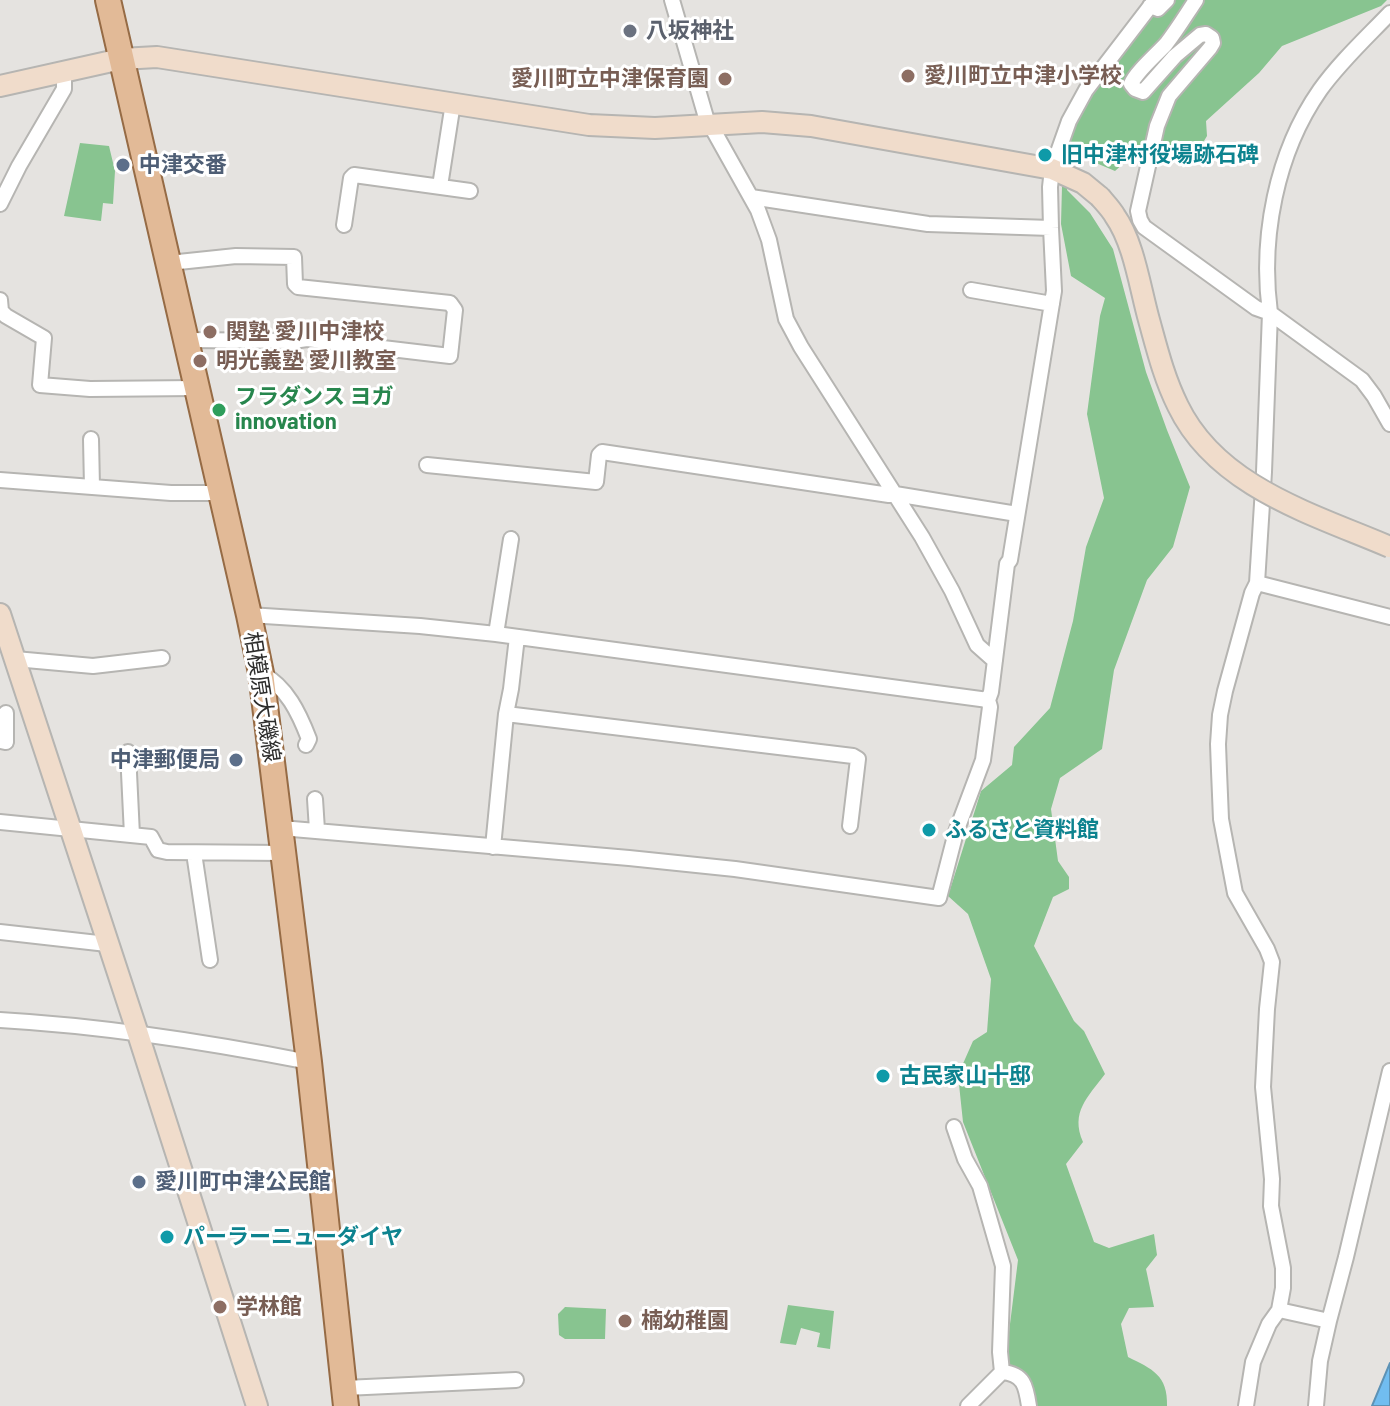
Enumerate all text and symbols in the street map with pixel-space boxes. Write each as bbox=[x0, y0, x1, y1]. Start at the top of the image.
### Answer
place label: 八坂神社 bbox=[646, 18, 734, 44]
marker: 八坂神社 bbox=[621, 22, 639, 40]
place label: 愛川町立中津小学校 bbox=[924, 63, 1122, 89]
place label: 愛川町立中津保育園 bbox=[511, 66, 709, 92]
marker: 愛川町立中津小学校 bbox=[899, 67, 917, 85]
marker: 愛川町立中津保育園 bbox=[716, 70, 734, 88]
place label: 旧中津村役場跡石碑 bbox=[1061, 142, 1259, 168]
marker: 旧中津村役場跡石碑 bbox=[1036, 146, 1054, 164]
place label: 中津交番 bbox=[139, 152, 227, 178]
marker: 中津交番 bbox=[114, 156, 132, 174]
place label: 関塾 愛川中津校 bbox=[226, 319, 384, 345]
marker: 関塾 愛川中津校 bbox=[201, 323, 219, 341]
place label: 明光義塾 愛川教室 bbox=[216, 348, 396, 374]
marker: 明光義塾 愛川教室 bbox=[191, 352, 209, 370]
place label: フラダンス ヨガ innovation bbox=[235, 384, 393, 436]
marker: フラダンス ヨガ innovation bbox=[210, 401, 228, 419]
street label: 相模原大磯線 bbox=[239, 630, 285, 764]
place label: 中津郵便局 bbox=[110, 747, 220, 773]
marker: 中津郵便局 bbox=[227, 751, 245, 769]
place label: ふるさと資料館 bbox=[945, 817, 1099, 843]
marker: ふるさと資料館 bbox=[920, 821, 938, 839]
place label: 古民家山十邸 bbox=[899, 1063, 1031, 1089]
marker: 古民家山十邸 bbox=[874, 1067, 892, 1085]
place label: 愛川町中津公民館 bbox=[155, 1169, 331, 1195]
marker: 愛川町中津公民館 bbox=[130, 1173, 148, 1191]
place label: パーラーニューダイヤ bbox=[183, 1224, 403, 1250]
marker: パーラーニューダイヤ bbox=[158, 1228, 176, 1246]
place label: 学林館 bbox=[236, 1294, 302, 1320]
marker: 学林館 bbox=[211, 1298, 229, 1316]
place label: 楠幼稚園 bbox=[641, 1308, 729, 1334]
marker: 楠幼稚園 bbox=[616, 1312, 634, 1330]

